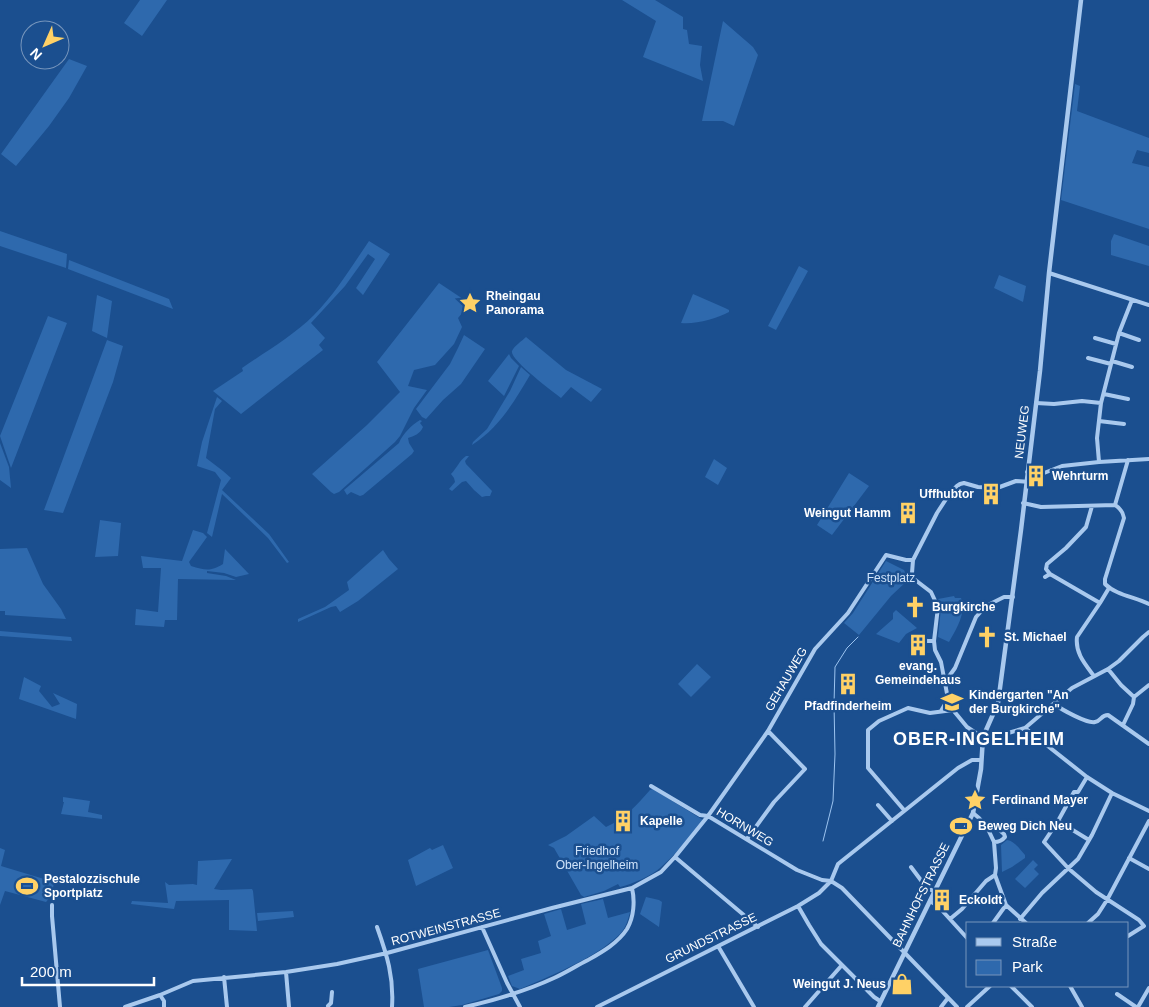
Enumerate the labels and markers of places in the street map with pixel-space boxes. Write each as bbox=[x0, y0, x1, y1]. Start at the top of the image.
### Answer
place label: Rheingau Panorama bbox=[486, 289, 544, 317]
place icon: Rheingau Panorama bbox=[457, 290, 483, 316]
building icon: Wehrturm bbox=[1023, 463, 1049, 489]
place label: Wehrturm bbox=[1052, 469, 1108, 483]
building icon: Uffhubtor bbox=[978, 481, 1004, 507]
place label: Uffhubtor bbox=[919, 487, 974, 501]
building icon: Weingut Hamm bbox=[895, 500, 921, 526]
place label: Weingut Hamm bbox=[804, 506, 891, 520]
church icon: Burgkirche bbox=[902, 594, 928, 620]
place label: Burgkirche bbox=[932, 600, 996, 614]
church icon: St. Michael bbox=[974, 624, 1000, 650]
place label: St. Michael bbox=[1004, 630, 1067, 644]
building icon: evang. Gemeindehaus bbox=[905, 632, 931, 658]
place label: evang. Gemeindehaus bbox=[875, 659, 961, 687]
building icon: Pfadfinderheim bbox=[835, 671, 861, 697]
place label: Kindergarten "An der Burgkirche" bbox=[969, 688, 1069, 716]
school or university icon: Kindergarten "An der Burgkirche" bbox=[939, 689, 965, 715]
place label: Pfadfinderheim bbox=[804, 699, 892, 713]
place icon: Ferdinand Mayer bbox=[962, 787, 988, 813]
place label: Ferdinand Mayer bbox=[992, 793, 1088, 807]
building icon: Kapelle bbox=[610, 808, 636, 834]
sports icon: Beweg Dich Neu bbox=[948, 813, 974, 839]
place label: Kapelle bbox=[640, 814, 683, 828]
place label: Beweg Dich Neu bbox=[978, 819, 1072, 833]
place label: Pestalozzischule Sportplatz bbox=[44, 872, 140, 900]
sports icon: Pestalozzischule Sportplatz bbox=[14, 873, 40, 899]
building icon: Eckoldt bbox=[929, 887, 955, 913]
place label: Eckoldt bbox=[959, 893, 1002, 907]
shop icon: Weingut J. Neus bbox=[889, 971, 915, 997]
place label: Weingut J. Neus bbox=[793, 977, 886, 991]

